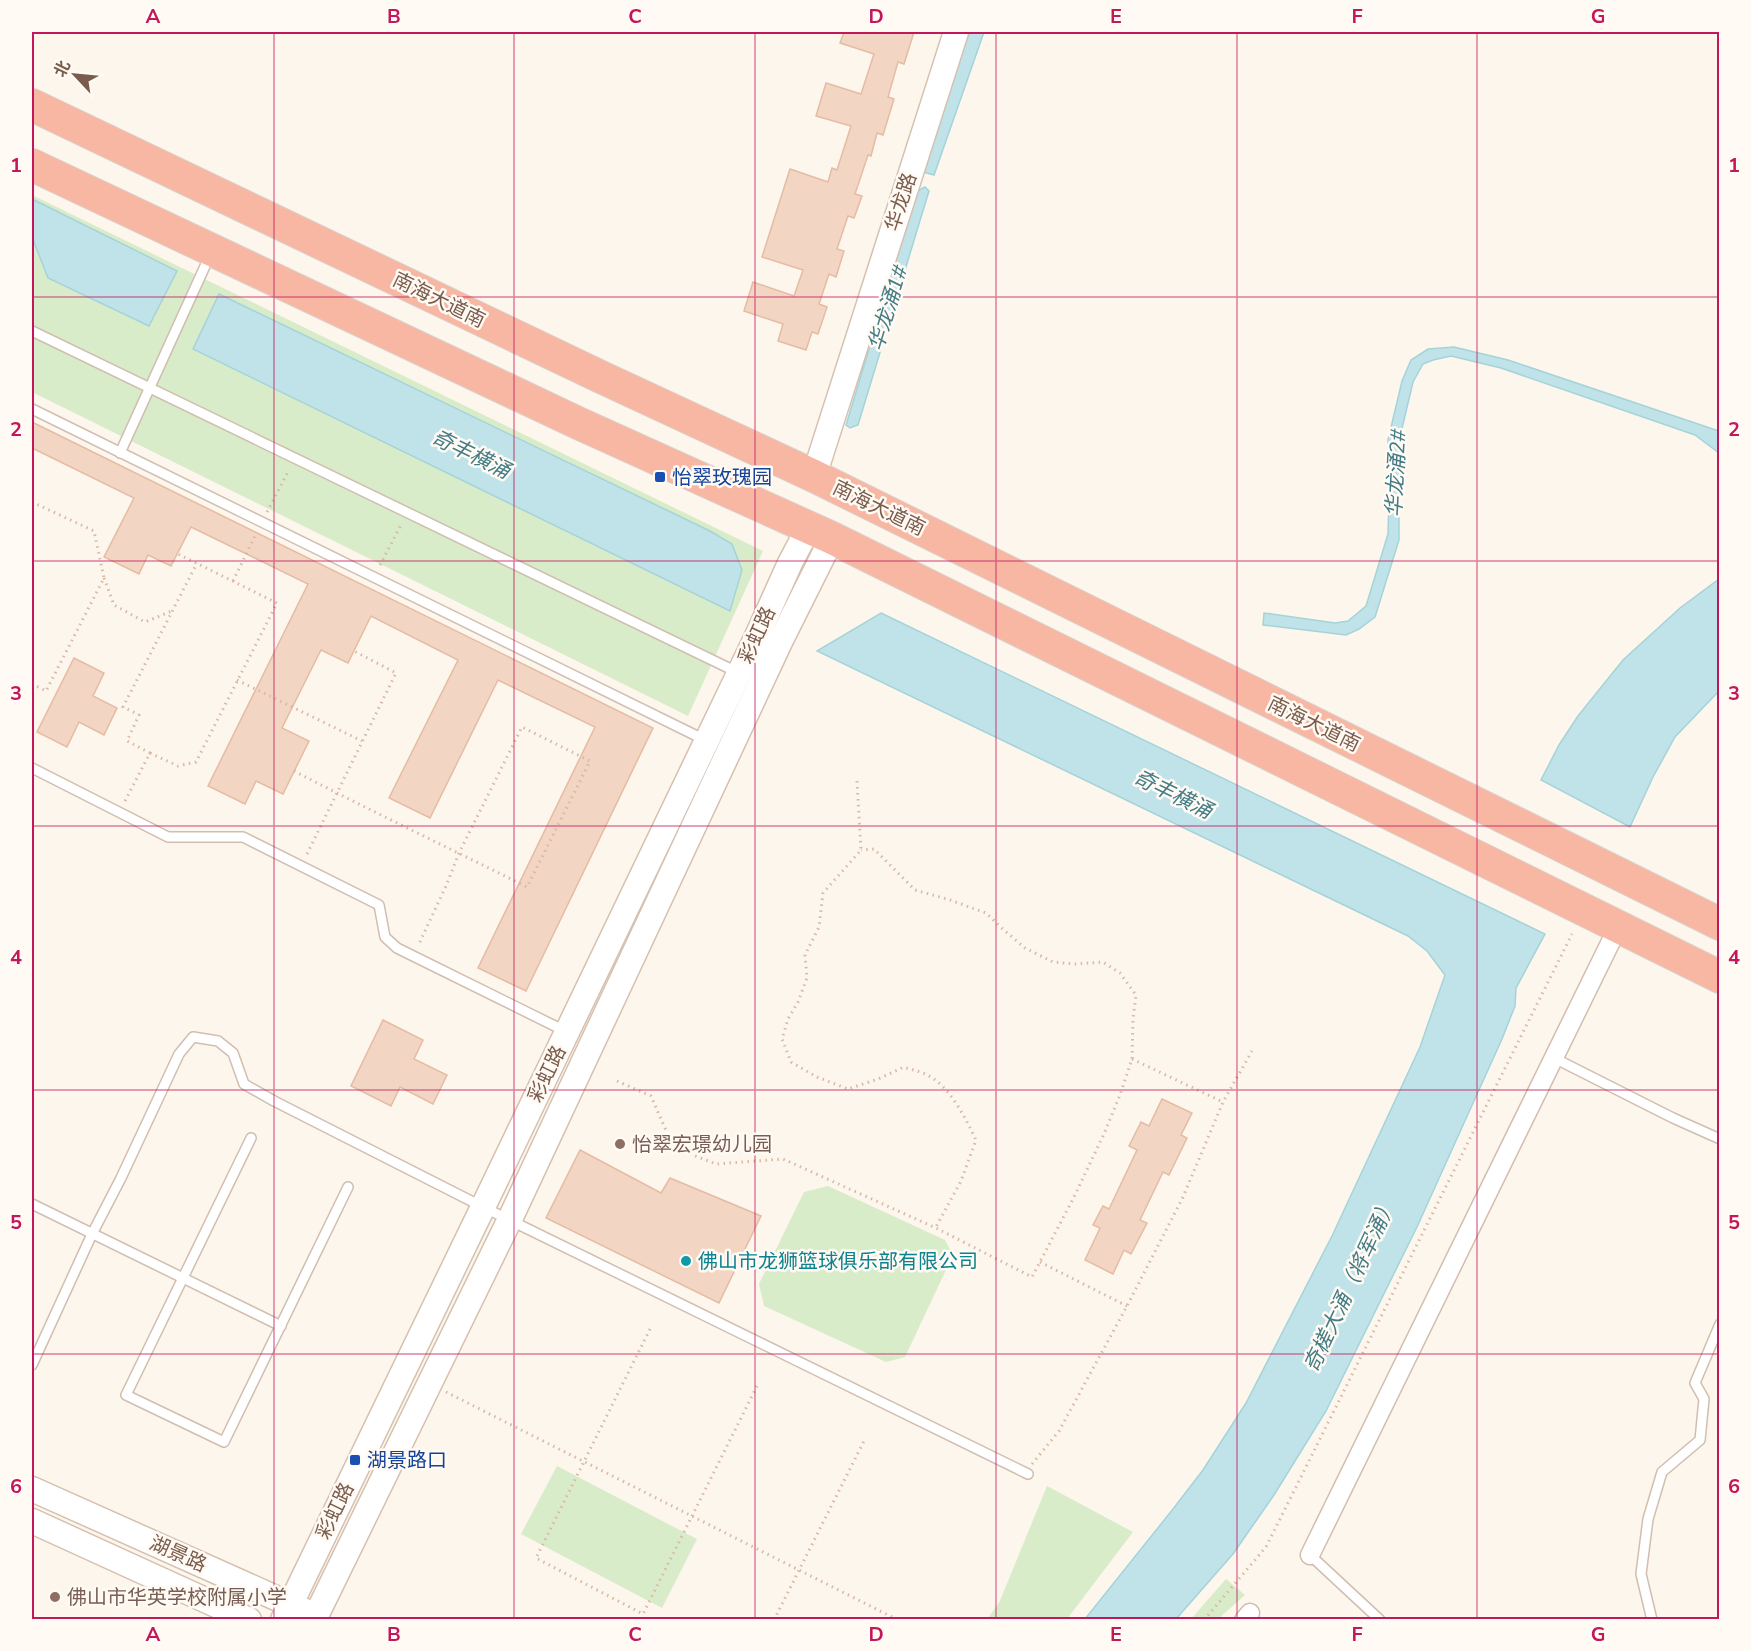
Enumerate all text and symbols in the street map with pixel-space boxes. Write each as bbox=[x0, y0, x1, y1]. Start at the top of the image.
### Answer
text: A bbox=[146, 3, 161, 30]
text: B bbox=[387, 3, 401, 30]
text: C bbox=[628, 3, 642, 30]
text: D bbox=[868, 3, 884, 30]
text: E bbox=[1110, 3, 1122, 30]
text: F bbox=[1351, 3, 1363, 30]
text: G bbox=[1591, 3, 1605, 30]
north arrow bbox=[45, 45, 105, 105]
text: 北 bbox=[49, 57, 76, 81]
text: 1 bbox=[10, 152, 22, 179]
text: 1 bbox=[1728, 152, 1740, 179]
street label: 华龙路 bbox=[879, 169, 923, 235]
water label: 华龙涌1# bbox=[862, 261, 914, 354]
street label: 南海大道南 bbox=[388, 266, 490, 334]
text: 2 bbox=[10, 416, 22, 443]
text: 2 bbox=[1728, 416, 1740, 443]
water label: 奇丰横涌 bbox=[427, 423, 517, 486]
water label: 华龙涌2# bbox=[1380, 428, 1412, 518]
place label: 怡翠玫瑰园 bbox=[672, 464, 772, 491]
marker: 怡翠玫瑰园 bbox=[653, 470, 667, 484]
street label: 南海大道南 bbox=[828, 474, 930, 542]
street label: 彩虹路 bbox=[732, 602, 782, 668]
text: 3 bbox=[10, 680, 22, 707]
text: 3 bbox=[1728, 680, 1740, 707]
street label: 南海大道南 bbox=[1263, 690, 1365, 758]
water label: 奇丰横涌 bbox=[1129, 763, 1219, 826]
text: 4 bbox=[10, 944, 22, 971]
text: 4 bbox=[1728, 944, 1740, 971]
street label: 彩虹路 bbox=[522, 1041, 572, 1107]
place label: 怡翠宏璟幼儿园 bbox=[632, 1131, 772, 1158]
marker: 怡翠宏璟幼儿园 bbox=[613, 1137, 627, 1151]
water label: 奇槎大涌（将军涌） bbox=[1297, 1193, 1403, 1377]
text: 5 bbox=[10, 1209, 22, 1236]
text: 5 bbox=[1728, 1209, 1740, 1236]
place label: 佛山市龙狮篮球俱乐部有限公司 bbox=[698, 1248, 978, 1275]
marker: 佛山市龙狮篮球俱乐部有限公司 bbox=[679, 1254, 693, 1268]
place label: 湖景路口 bbox=[367, 1447, 447, 1474]
marker: 湖景路口 bbox=[348, 1453, 362, 1467]
text: 6 bbox=[10, 1473, 22, 1500]
text: 6 bbox=[1728, 1473, 1740, 1500]
street label: 彩虹路 bbox=[310, 1478, 360, 1544]
street label: 湖景路 bbox=[145, 1529, 211, 1579]
place label: 佛山市华英学校附属小学 bbox=[67, 1584, 287, 1611]
marker: 佛山市华英学校附属小学 bbox=[48, 1590, 62, 1604]
text: A bbox=[146, 1621, 161, 1648]
text: B bbox=[387, 1621, 401, 1648]
text: C bbox=[628, 1621, 642, 1648]
text: D bbox=[868, 1621, 884, 1648]
text: E bbox=[1110, 1621, 1122, 1648]
text: F bbox=[1351, 1621, 1363, 1648]
text: G bbox=[1591, 1621, 1605, 1648]

